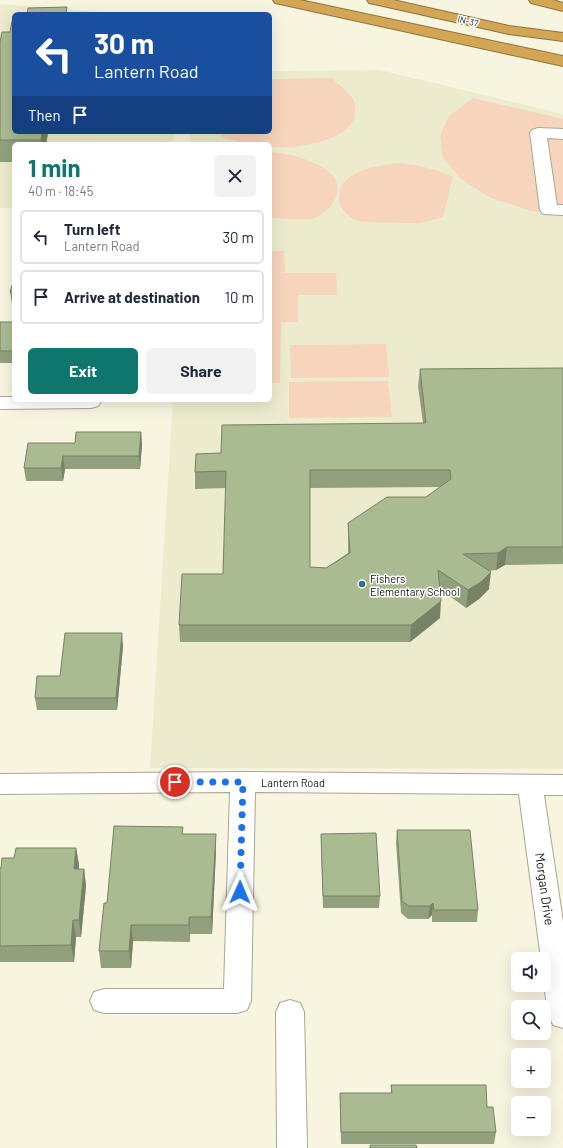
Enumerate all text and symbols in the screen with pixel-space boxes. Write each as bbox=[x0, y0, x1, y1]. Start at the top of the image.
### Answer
street label: IN-37 bbox=[457, 13, 480, 29]
text: 30 m bbox=[94, 26, 154, 60]
icon: left bbox=[28, 28, 80, 80]
text: Lantern Road bbox=[94, 60, 199, 82]
icon: arrive bbox=[69, 104, 91, 126]
text: Then bbox=[28, 106, 61, 124]
text: 1 min bbox=[28, 153, 81, 182]
button: close bbox=[214, 155, 256, 197]
text: 40 m · 18:45 bbox=[28, 183, 93, 199]
text: Turn left bbox=[64, 220, 120, 238]
icon: left bbox=[30, 226, 52, 248]
text: 30 m bbox=[222, 228, 254, 246]
text: Lantern Road bbox=[64, 238, 140, 254]
icon: arrive bbox=[30, 286, 52, 308]
text: Arrive at destination bbox=[64, 288, 200, 306]
text: 10 m bbox=[225, 288, 254, 306]
button: Exit bbox=[28, 348, 138, 394]
button: Share bbox=[146, 348, 256, 394]
place label: Fishers Elementary School bbox=[370, 572, 460, 598]
marker: Fishers Elementary School bbox=[357, 579, 367, 589]
pin bbox=[158, 765, 192, 799]
icon: arrive bbox=[164, 771, 186, 793]
street label: Lantern Road bbox=[261, 776, 325, 789]
street label: Morgan Drive bbox=[532, 852, 558, 926]
position arrow bbox=[219, 871, 261, 913]
map controls bbox=[511, 952, 551, 1136]
button: sound bbox=[511, 952, 551, 992]
button: search bbox=[511, 1000, 551, 1040]
button: + bbox=[511, 1048, 551, 1088]
button: − bbox=[511, 1096, 551, 1136]

